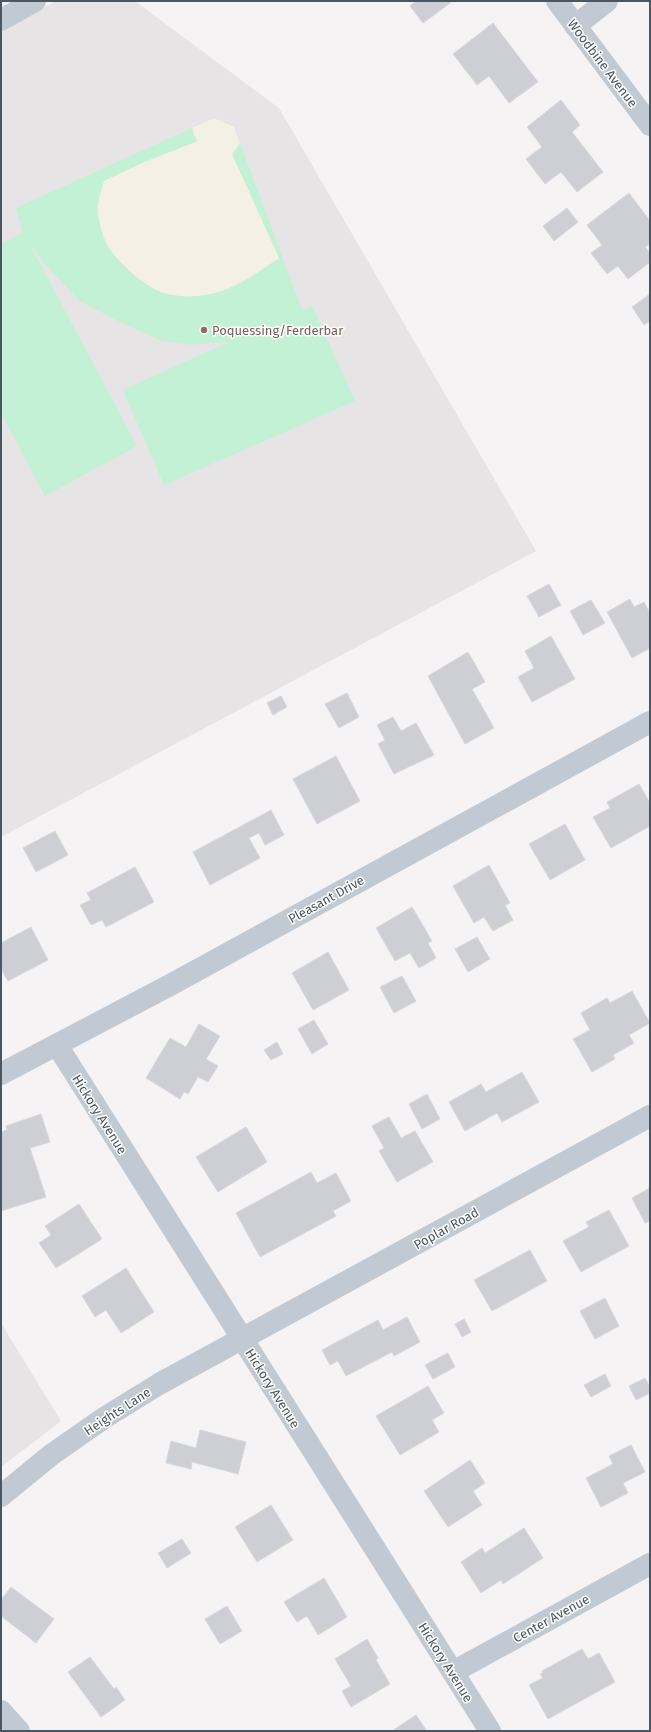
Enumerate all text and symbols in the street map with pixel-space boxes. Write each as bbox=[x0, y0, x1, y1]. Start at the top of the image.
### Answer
street label: Woodbine Avenue bbox=[565, 16, 641, 110]
place label: Poquessing/Ferderbar bbox=[212, 323, 343, 338]
marker: Poquessing/Ferderbar bbox=[199, 325, 209, 335]
street label: Pleasant Drive bbox=[286, 872, 367, 926]
street label: Hickory Avenue bbox=[69, 1072, 130, 1157]
street label: Poplar Road bbox=[411, 1204, 481, 1252]
street label: Hickory Avenue bbox=[242, 1346, 303, 1431]
street label: Heights Lane bbox=[81, 1384, 153, 1438]
street label: Center Avenue bbox=[510, 1591, 592, 1646]
street label: Hickory Avenue bbox=[415, 1620, 476, 1705]

